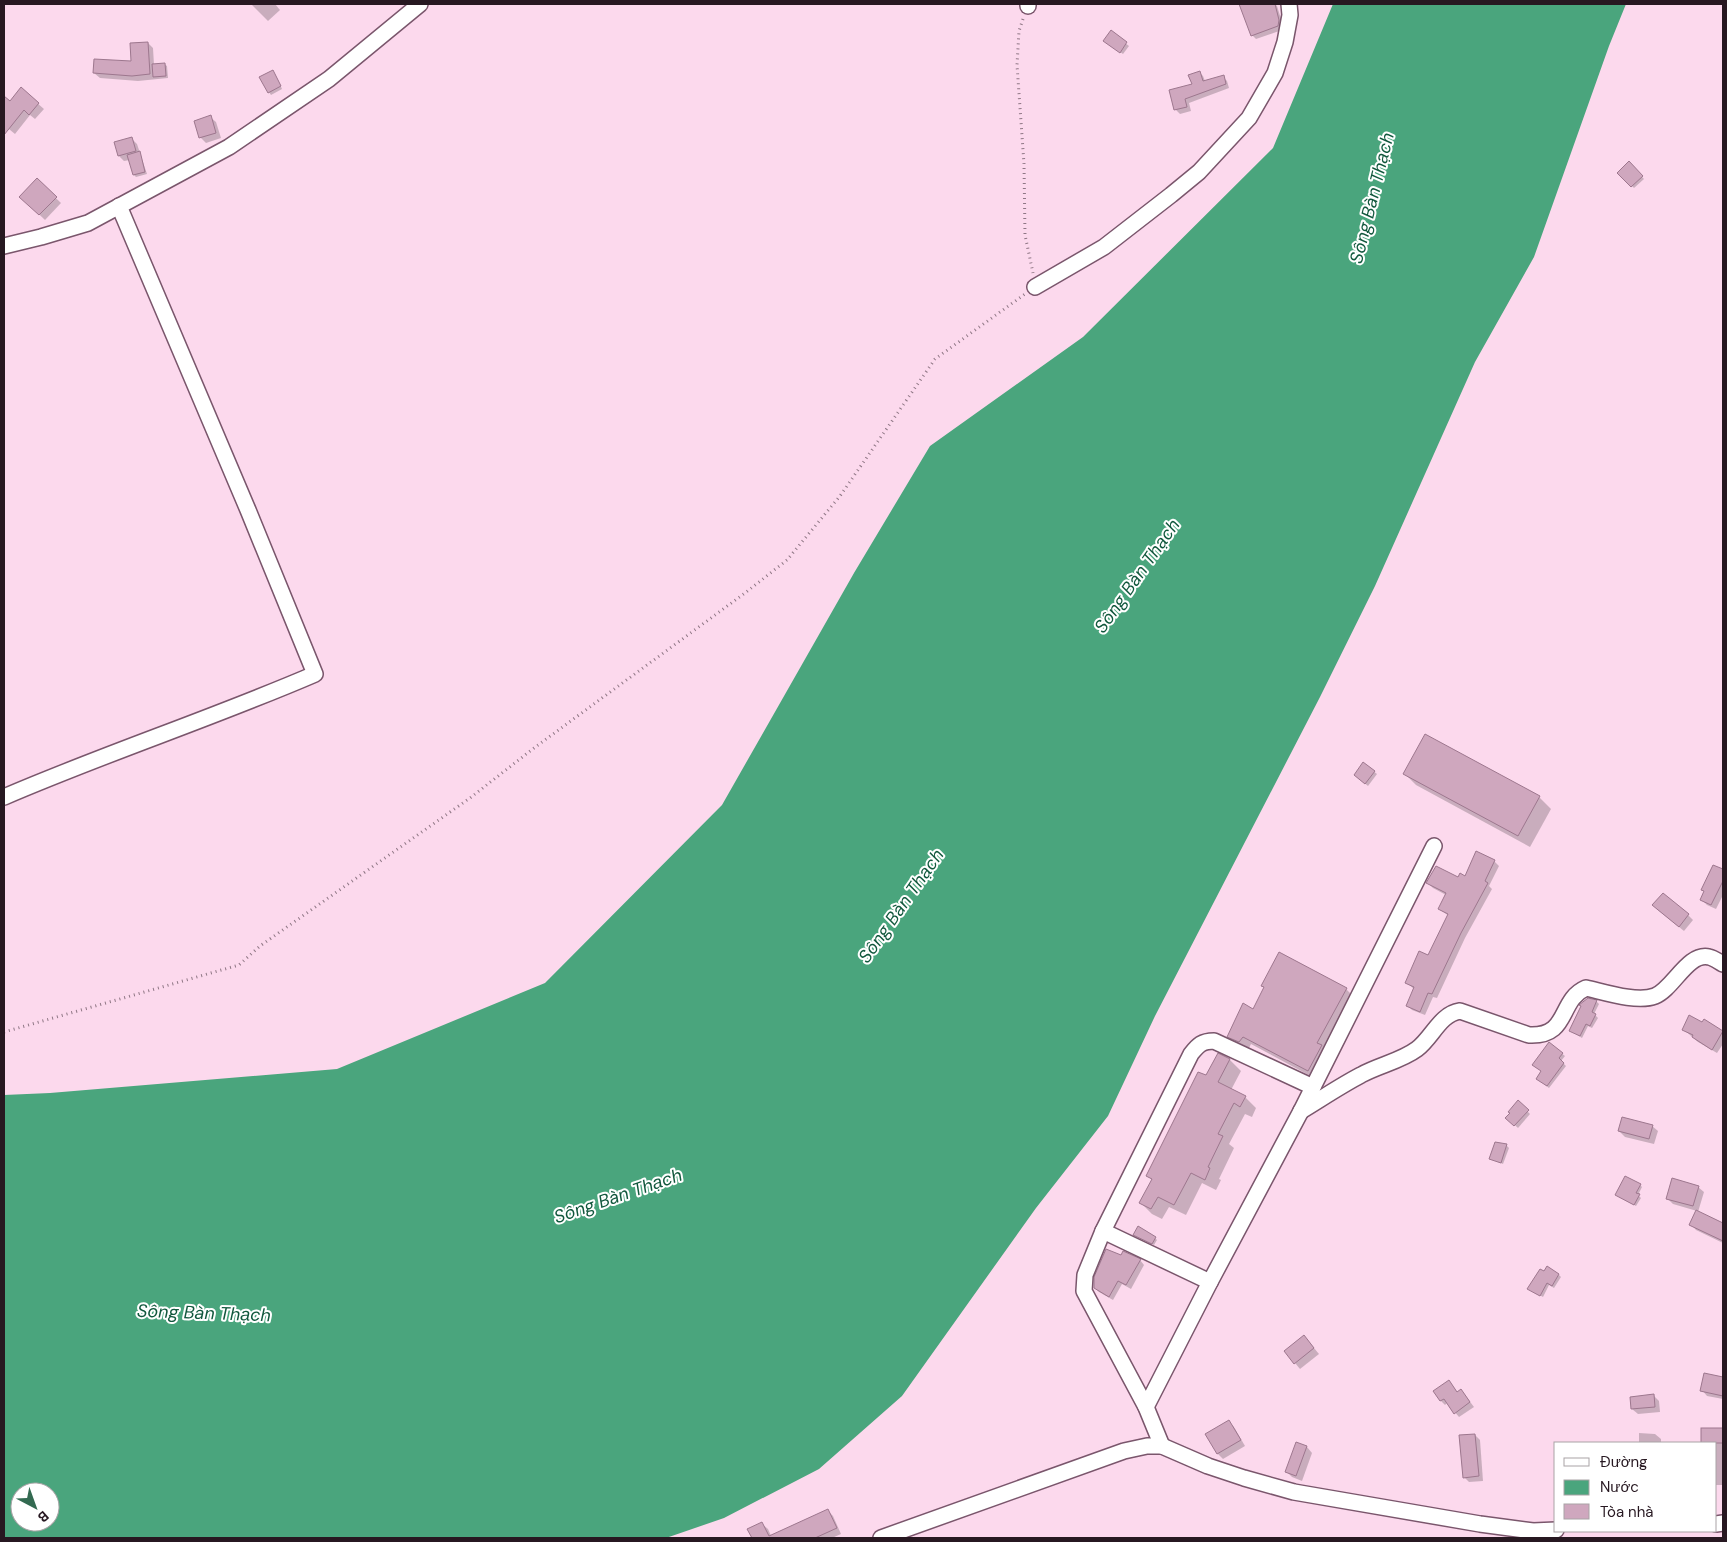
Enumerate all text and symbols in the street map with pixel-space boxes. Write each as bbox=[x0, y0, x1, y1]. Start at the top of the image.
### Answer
water label: Sông Bàn Thạch bbox=[1344, 130, 1400, 266]
water label: Sông Bàn Thạch bbox=[1089, 514, 1185, 638]
water label: Sông Bàn Thạch bbox=[853, 844, 949, 968]
water label: Sông Bàn Thạch bbox=[551, 1163, 685, 1229]
water label: Sông Bàn Thạch bbox=[137, 1299, 271, 1327]
legend bbox=[1554, 1442, 1717, 1532]
text: Đường bbox=[1600, 1452, 1648, 1472]
text: Nước bbox=[1600, 1477, 1639, 1497]
north arrow bbox=[10, 1482, 60, 1532]
text: Tòa nhà bbox=[1600, 1502, 1654, 1522]
text: B bbox=[34, 1507, 53, 1527]

